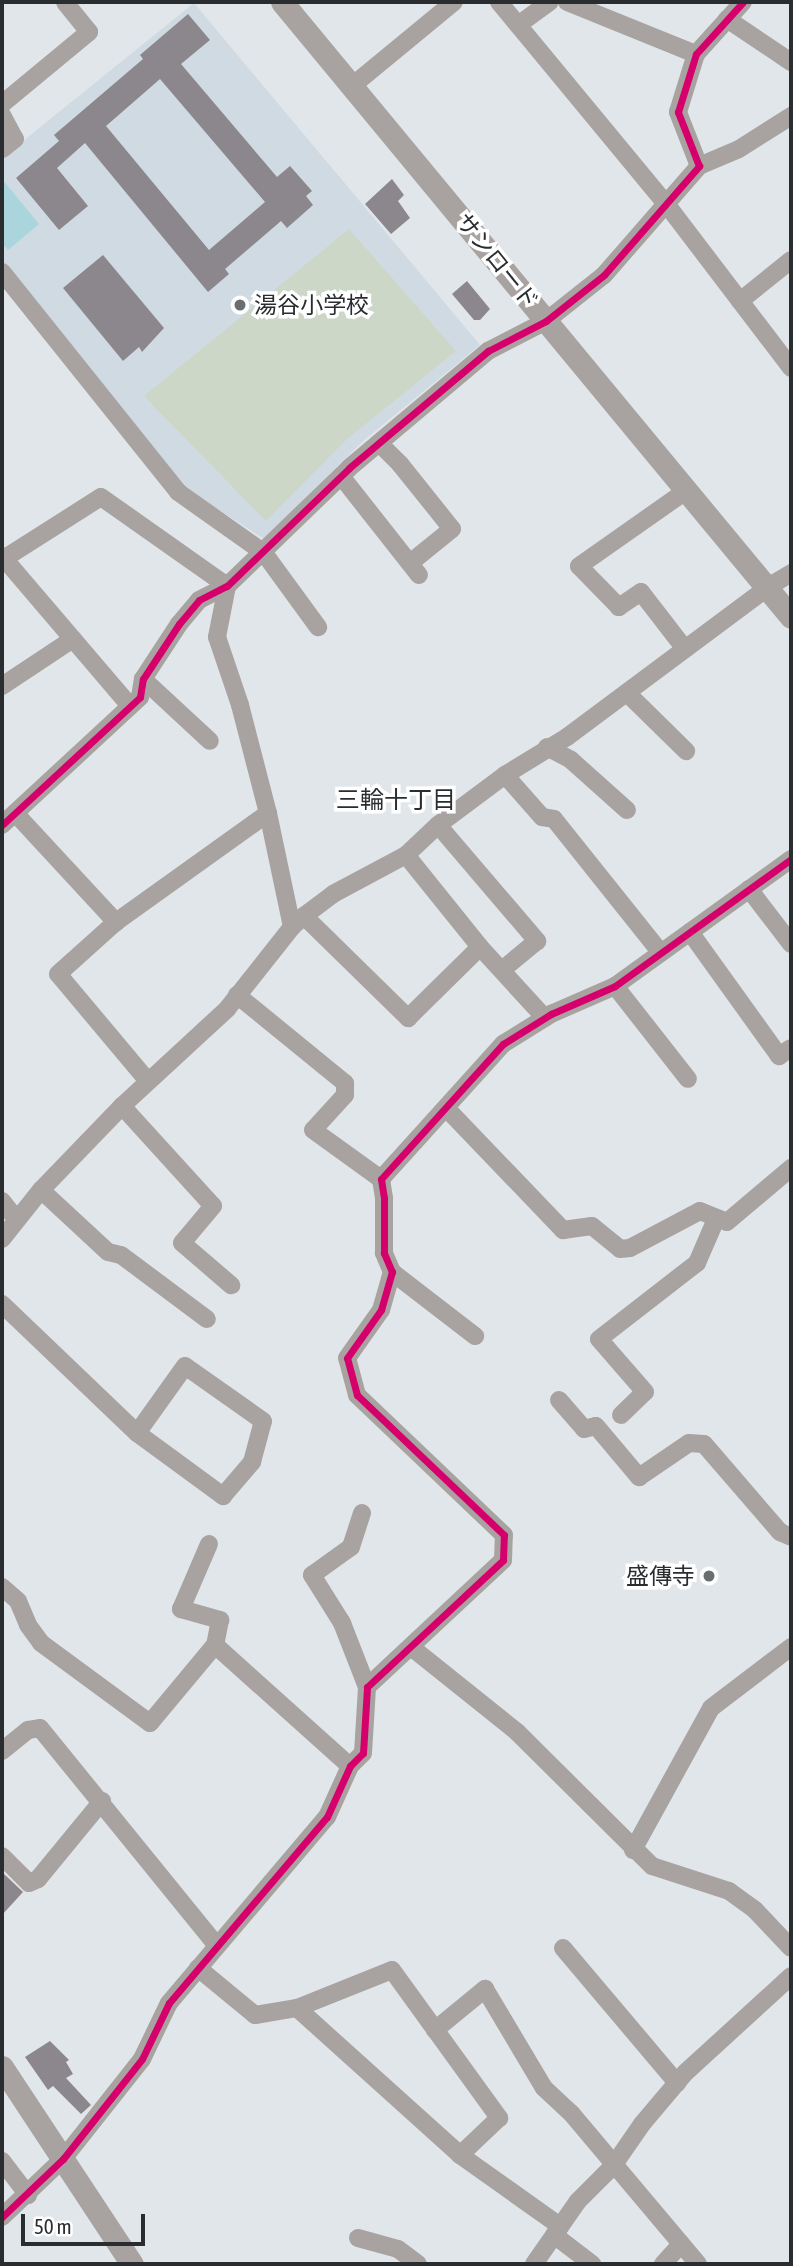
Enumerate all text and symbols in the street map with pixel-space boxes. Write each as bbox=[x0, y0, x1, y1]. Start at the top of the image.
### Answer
street label: サンロード bbox=[450, 208, 544, 314]
place label: 湯谷小学校 bbox=[254, 291, 369, 319]
marker: 湯谷小学校 bbox=[232, 297, 248, 313]
district label: 三輪十丁目 bbox=[336, 786, 456, 814]
place label: 盛傳寺 bbox=[626, 1562, 695, 1590]
marker: 盛傳寺 bbox=[701, 1568, 717, 1584]
scale bar bbox=[24, 2200, 149, 2244]
text: 50 m bbox=[34, 2214, 72, 2238]

